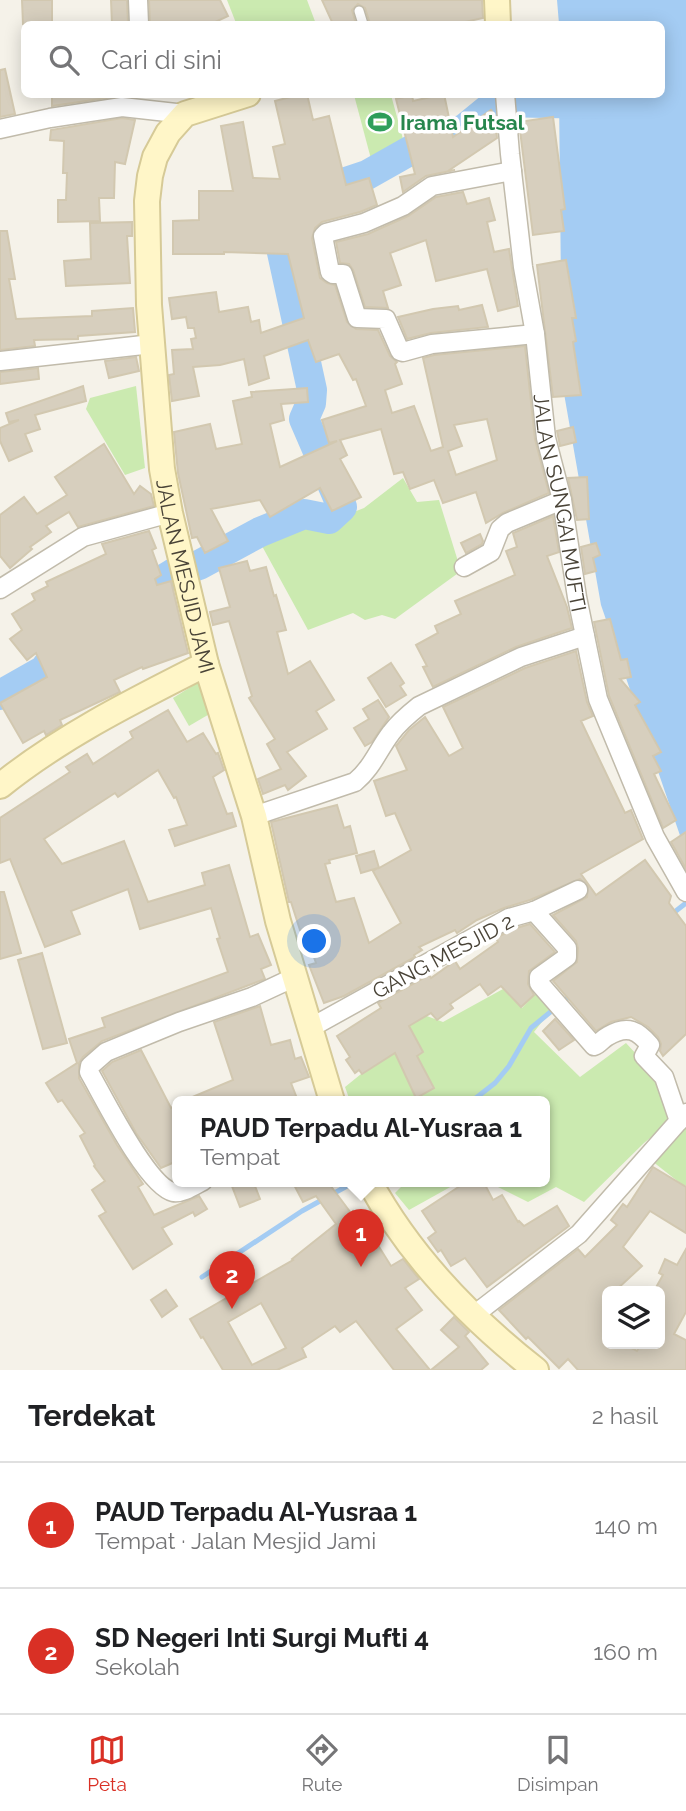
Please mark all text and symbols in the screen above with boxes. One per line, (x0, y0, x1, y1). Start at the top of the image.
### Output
search box (21, 21, 665, 98)
icon: search (45, 41, 83, 79)
text: Cari di sini (101, 45, 222, 75)
sports icon: Irama Futsal (366, 108, 394, 136)
place label: Irama Futsal (400, 110, 525, 135)
street label: JALAN SUNGAI MUFTI (529, 393, 592, 614)
street label: JALAN MESJID JAMI (152, 477, 221, 676)
street label: GANG MESJID 2 (368, 908, 518, 1004)
your location (297, 924, 331, 958)
popup (172, 1096, 550, 1187)
text: PAUD Terpadu Al-Yusraa 1 (200, 1113, 522, 1143)
text: Tempat (200, 1143, 280, 1170)
pin: 1 (338, 1209, 384, 1267)
pin: 2 (209, 1251, 255, 1309)
map controls (602, 1286, 665, 1349)
button: layers (602, 1286, 665, 1349)
text: Terdekat (28, 1398, 156, 1433)
text: 2 hasil (592, 1402, 658, 1429)
text: PAUD Terpadu Al-Yusraa 1 (95, 1497, 417, 1527)
text: 1 (45, 1512, 57, 1539)
text: 140 m (595, 1512, 658, 1539)
text: Tempat · Jalan Mesjid Jami (95, 1527, 376, 1554)
text: SD Negeri Inti Surgi Mufti 4 (95, 1623, 429, 1653)
text: 2 (45, 1638, 57, 1665)
text: 160 m (593, 1638, 658, 1665)
text: Sekolah (95, 1653, 180, 1680)
tab: Peta (87, 1731, 127, 1795)
tab: Rute (301, 1731, 342, 1795)
tab: Disimpan (517, 1731, 599, 1795)

